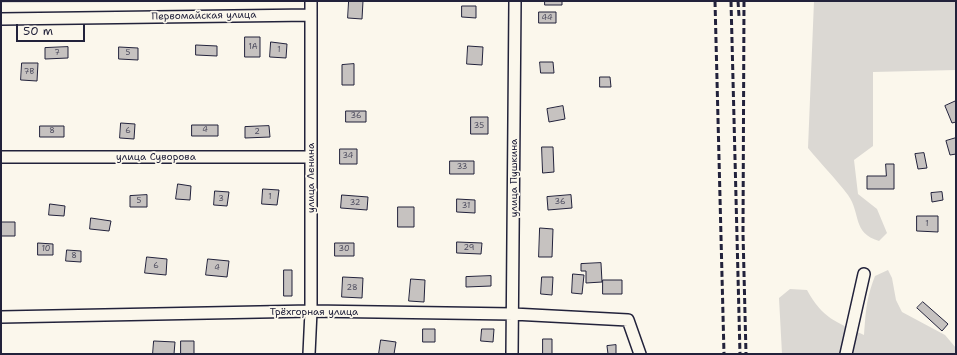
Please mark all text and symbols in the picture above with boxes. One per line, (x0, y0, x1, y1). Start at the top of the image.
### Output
street label: Первомайская улица (151, 9, 257, 23)
house number: 44 (542, 13, 552, 23)
scale bar (18, 16, 87, 42)
text: 50 m (23, 23, 53, 39)
house number: 1А (248, 42, 258, 52)
house number: 1 (277, 45, 281, 55)
house number: 7 (54, 48, 60, 58)
house number: 5 (126, 48, 130, 58)
house number: 7В (24, 67, 34, 77)
house number: 36 (351, 111, 361, 121)
house number: 35 (474, 121, 484, 131)
house number: 4 (202, 125, 208, 135)
house number: 8 (49, 126, 55, 136)
house number: 6 (125, 126, 131, 136)
house number: 2 (254, 127, 260, 137)
street label: улица Пушкина (508, 139, 520, 217)
street label: улица Ленина (305, 143, 317, 213)
street label: улица Суворова (116, 151, 196, 163)
house number: 34 (343, 151, 353, 161)
house number: 33 (457, 162, 467, 172)
house number: 1 (268, 192, 272, 202)
house number: 3 (218, 194, 224, 204)
house number: 5 (137, 196, 141, 206)
house number: 36 (555, 197, 565, 207)
house number: 32 (350, 198, 360, 208)
house number: 31 (462, 201, 470, 211)
house number: 1 (925, 219, 929, 229)
house number: 29 (464, 243, 474, 253)
house number: 10 (42, 244, 50, 254)
house number: 30 (338, 244, 350, 254)
house number: 8 (71, 251, 77, 261)
house number: 6 (153, 261, 159, 271)
house number: 4 (214, 263, 220, 273)
house number: 28 (347, 283, 357, 293)
street label: Трёхгорная улица (270, 306, 358, 318)

